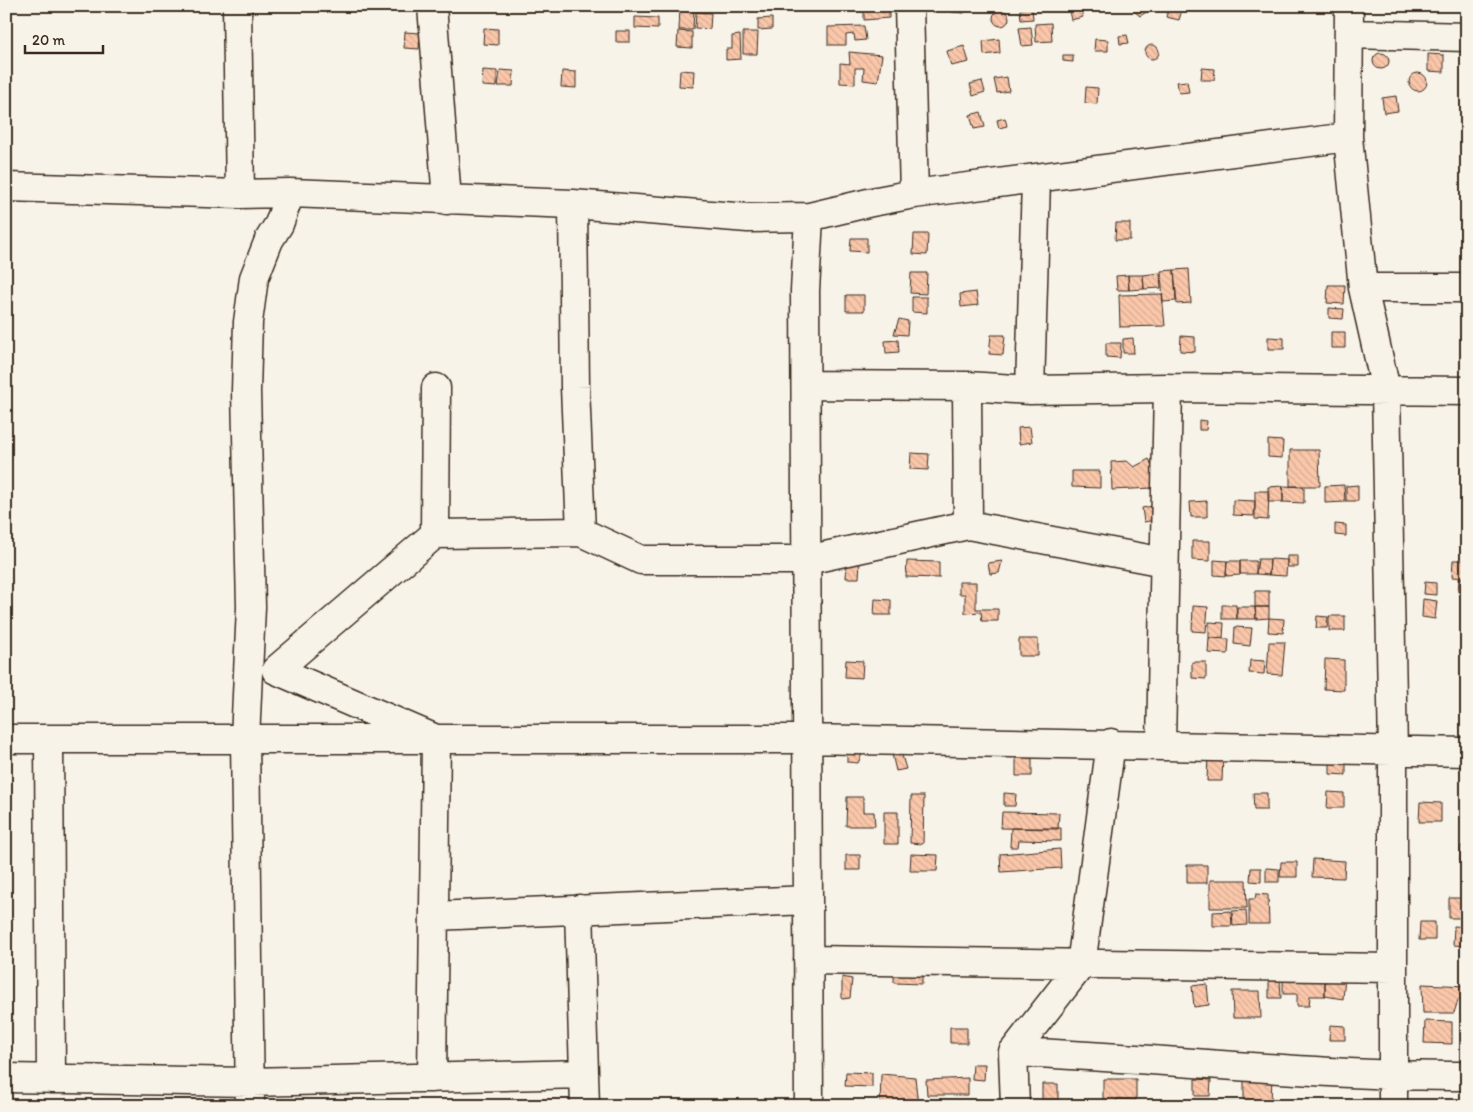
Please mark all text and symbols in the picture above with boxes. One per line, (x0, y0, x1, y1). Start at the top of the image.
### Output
scale bar (25, 22, 102, 54)
text: 20 m (32, 31, 66, 49)

